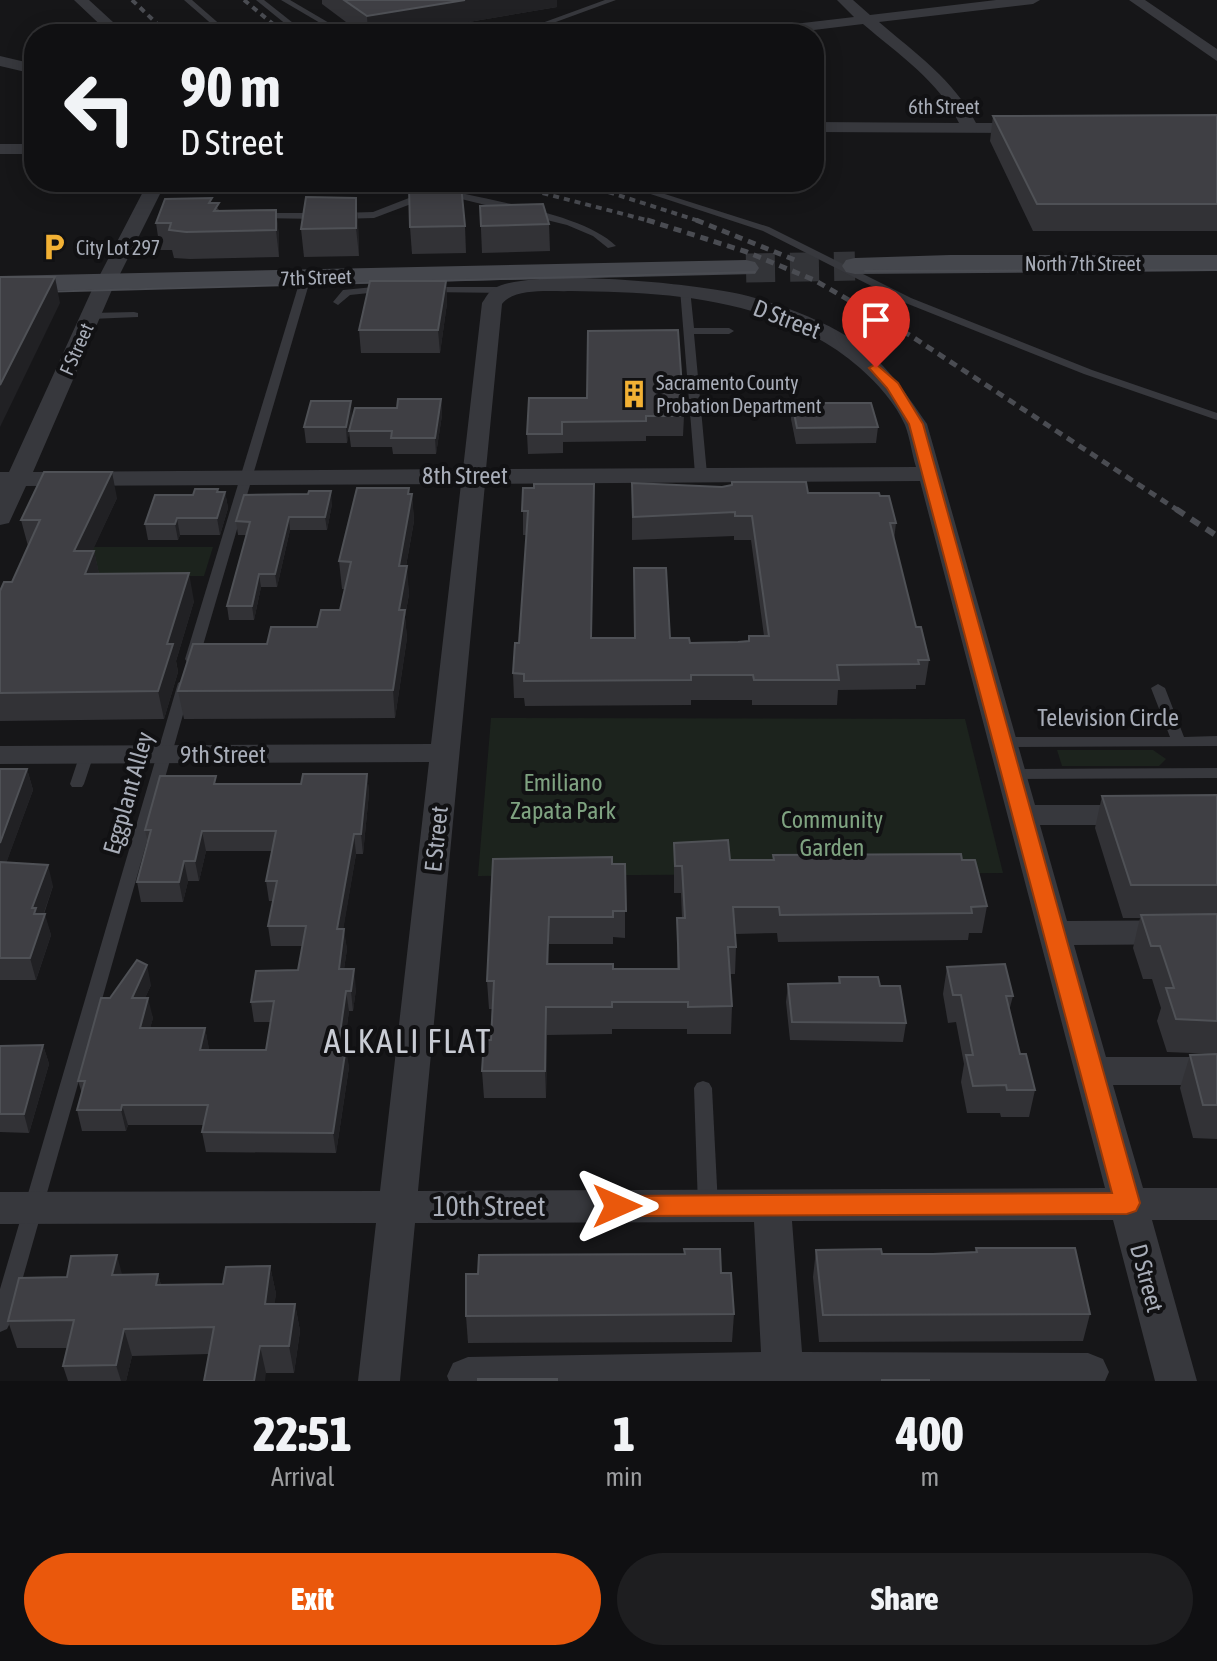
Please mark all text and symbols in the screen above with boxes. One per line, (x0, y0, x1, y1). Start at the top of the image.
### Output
text: 90 m (180, 55, 281, 119)
icon: left (48, 56, 152, 160)
street label: 6th Street (908, 95, 980, 118)
text: D Street (180, 121, 284, 163)
parking icon: City Lot 297 (39, 232, 69, 262)
place label: City Lot 297 (76, 236, 160, 259)
street label: North 7th Street (1025, 252, 1142, 275)
street label: 7th Street (280, 264, 352, 290)
pin (842, 286, 910, 368)
street label: D Street (750, 294, 824, 344)
icon: arrive (854, 298, 898, 342)
street label: F Street (54, 319, 98, 379)
place label: Sacramento County Probation Department (656, 371, 822, 417)
building icon: Sacramento County Probation Department (619, 379, 649, 409)
street label: 8th Street (422, 462, 508, 489)
street label: Television Circle (1037, 704, 1179, 731)
street label: Eggplant Alley (98, 729, 158, 857)
street label: 9th Street (180, 741, 266, 768)
park label: Emiliano Zapata Park (510, 769, 616, 824)
street label: E Street (419, 805, 453, 873)
park label: Community Garden (781, 806, 883, 861)
district label: ALKALI FLAT (324, 1021, 492, 1060)
position arrow (575, 1164, 659, 1248)
street label: 10th Street (432, 1190, 546, 1222)
street label: D Street (1125, 1241, 1169, 1315)
text: 22:51 (253, 1406, 352, 1461)
text: 1 (613, 1406, 635, 1461)
text: 400 (896, 1406, 964, 1461)
text: Arrival (271, 1462, 334, 1492)
text: min (605, 1462, 643, 1492)
text: m (920, 1462, 939, 1492)
button: Exit (24, 1553, 601, 1645)
button: Share (617, 1553, 1193, 1645)

